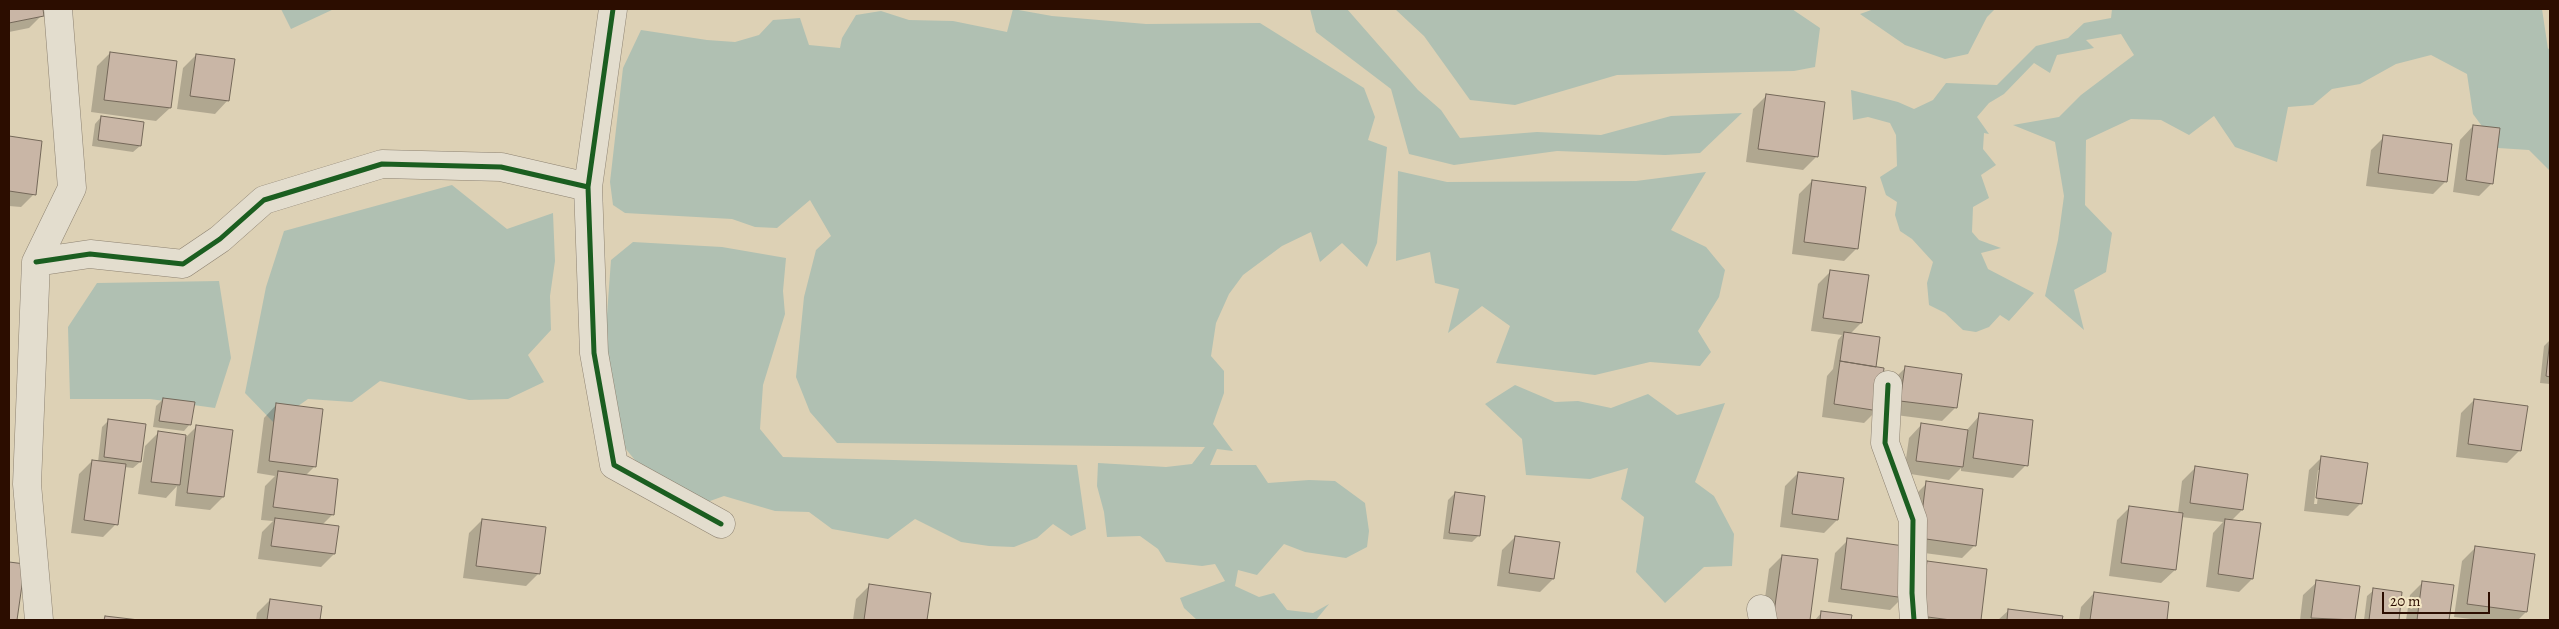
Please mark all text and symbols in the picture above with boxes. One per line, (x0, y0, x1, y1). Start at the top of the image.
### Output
scale bar (2384, 582, 2492, 614)
text: 20 m (2390, 591, 2421, 611)

